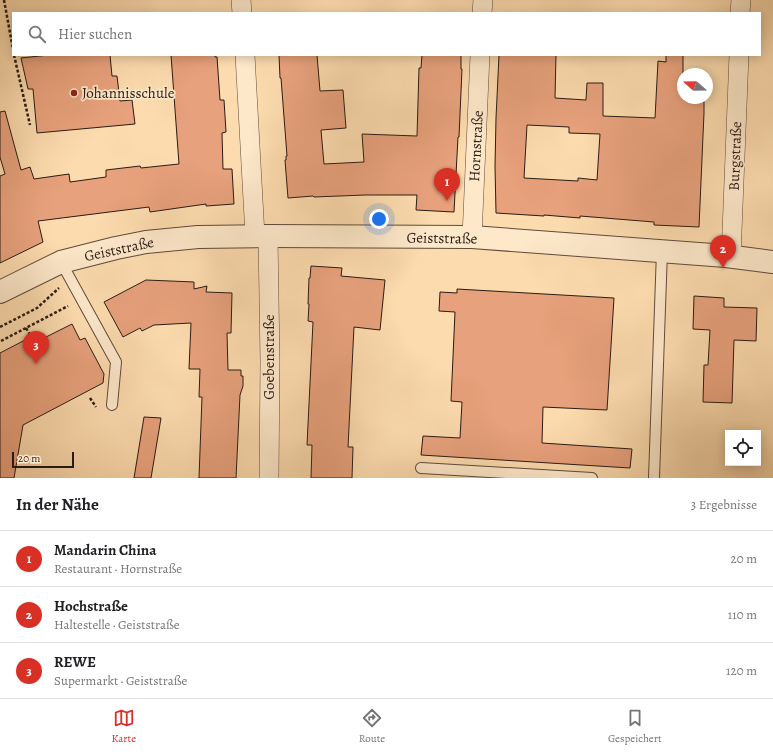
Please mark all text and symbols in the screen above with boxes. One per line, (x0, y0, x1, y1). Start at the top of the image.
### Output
search box (12, 12, 761, 56)
icon: search (26, 23, 48, 45)
text: Hier suchen (58, 24, 132, 44)
north arrow (677, 68, 713, 104)
place label: Johannisschule (82, 83, 175, 103)
marker: Johannisschule (69, 88, 79, 98)
street label: Hornstraße (464, 109, 488, 182)
street label: Burgstraße (724, 121, 746, 191)
pin: 1 (434, 168, 460, 201)
your location (369, 209, 389, 229)
street label: Geiststraße (406, 227, 478, 249)
street label: Geiststraße (82, 232, 156, 266)
pin: 2 (710, 235, 736, 268)
street label: Goebenstraße (259, 314, 279, 400)
pin: 3 (23, 331, 49, 364)
map controls (725, 430, 761, 466)
button: locate (725, 430, 761, 466)
scale bar (12, 450, 74, 469)
text: 20 m (18, 451, 40, 466)
text: In der Nähe (16, 493, 99, 516)
text: 3 Ergebnisse (691, 496, 757, 513)
text: Mandarin China (54, 540, 157, 560)
text: 1 (27, 550, 31, 567)
text: 20 m (731, 550, 757, 567)
text: Restaurant · Hornstraße (54, 560, 182, 577)
text: Hochstraße (54, 596, 128, 616)
text: 2 (26, 606, 32, 623)
text: 110 m (728, 606, 757, 623)
text: Haltestelle · Geiststraße (54, 616, 179, 633)
text: REWE (54, 652, 96, 672)
text: 3 (26, 662, 32, 679)
text: 120 m (726, 662, 757, 679)
text: Supermarkt · Geiststraße (54, 672, 187, 689)
tab: Karte (111, 707, 136, 746)
tab: Route (359, 707, 385, 746)
tab: Gespeichert (608, 707, 662, 746)

